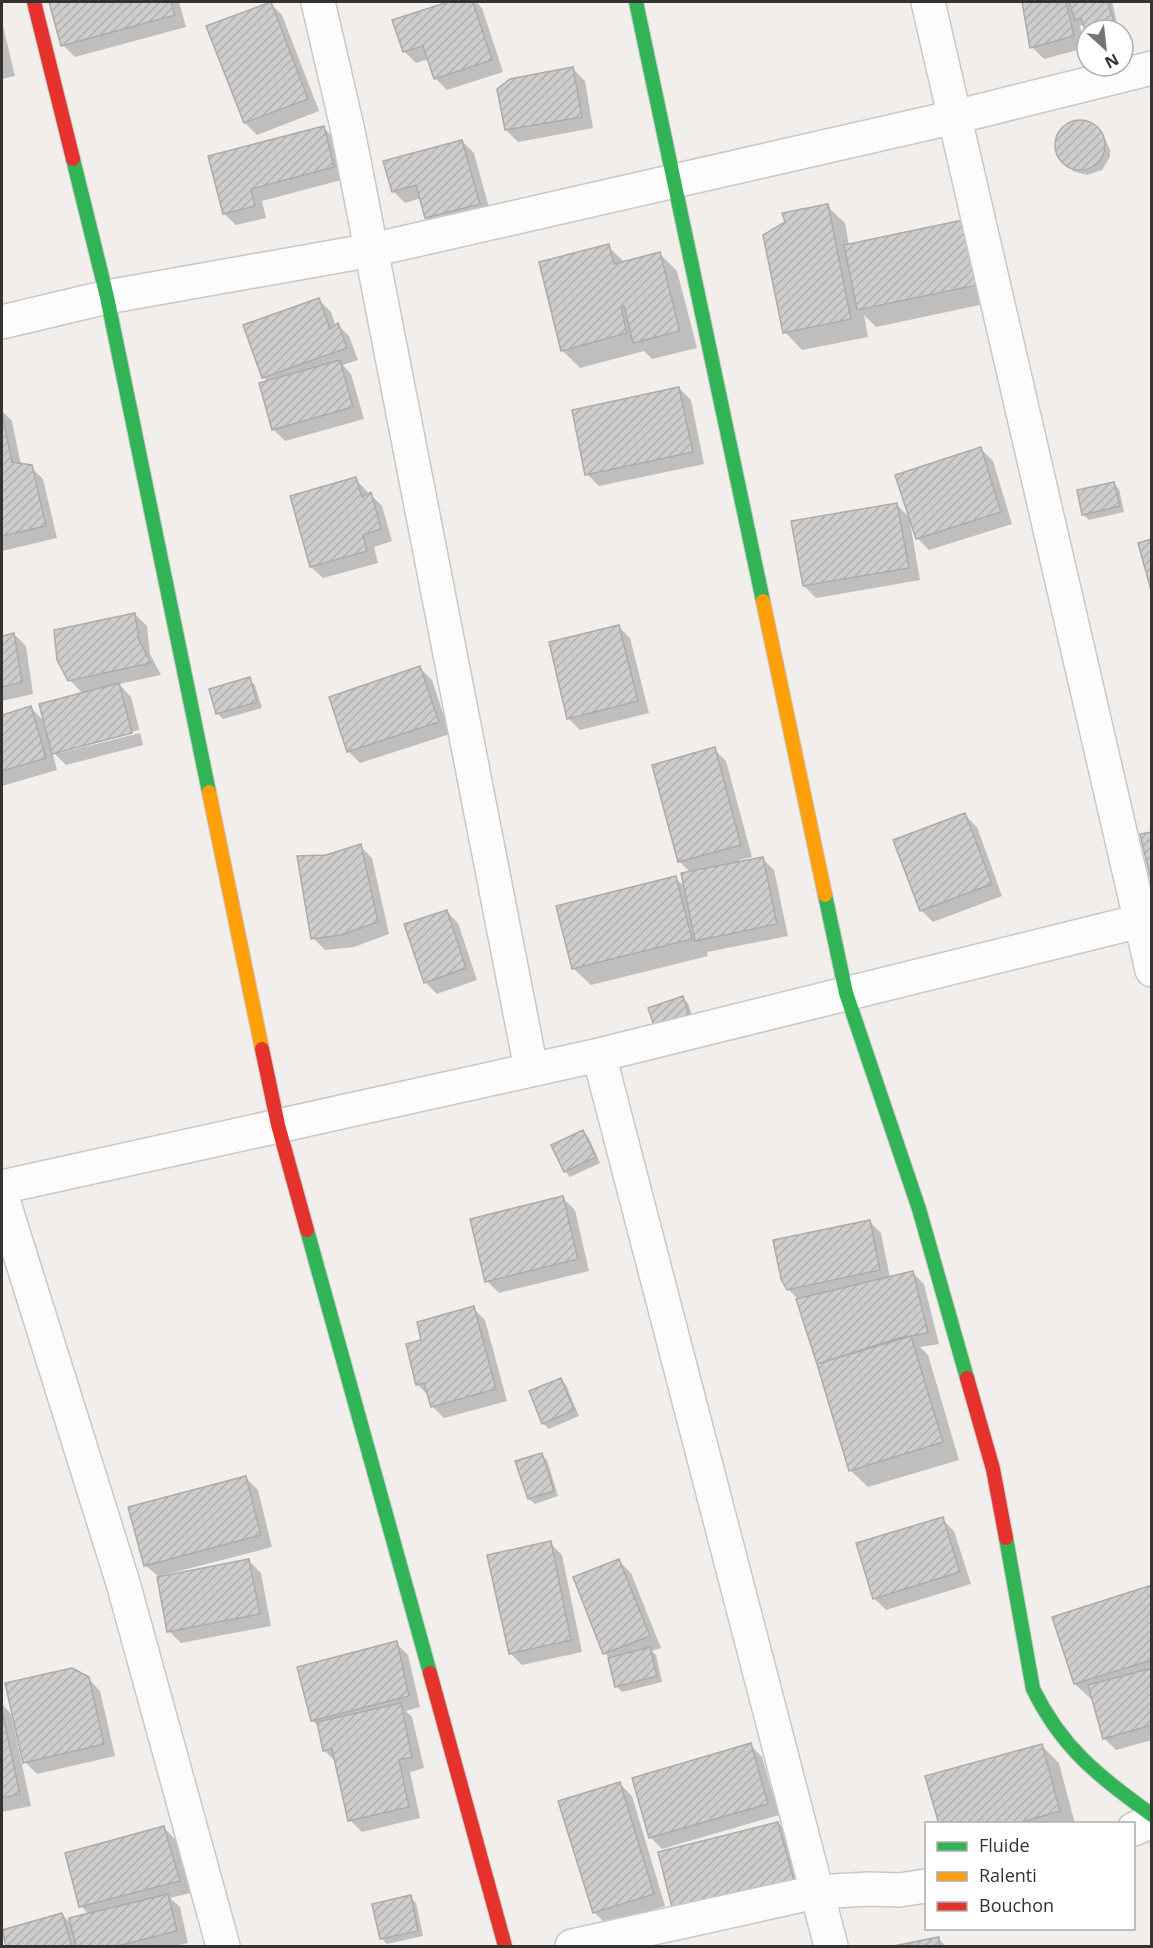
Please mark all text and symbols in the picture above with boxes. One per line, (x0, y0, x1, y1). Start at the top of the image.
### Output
north arrow (1075, 18, 1135, 78)
text: N (1101, 49, 1123, 74)
legend (925, 1822, 1135, 1930)
text: Fluide (979, 1833, 1030, 1857)
text: Ralenti (979, 1863, 1037, 1887)
text: Bouchon (979, 1893, 1054, 1917)

